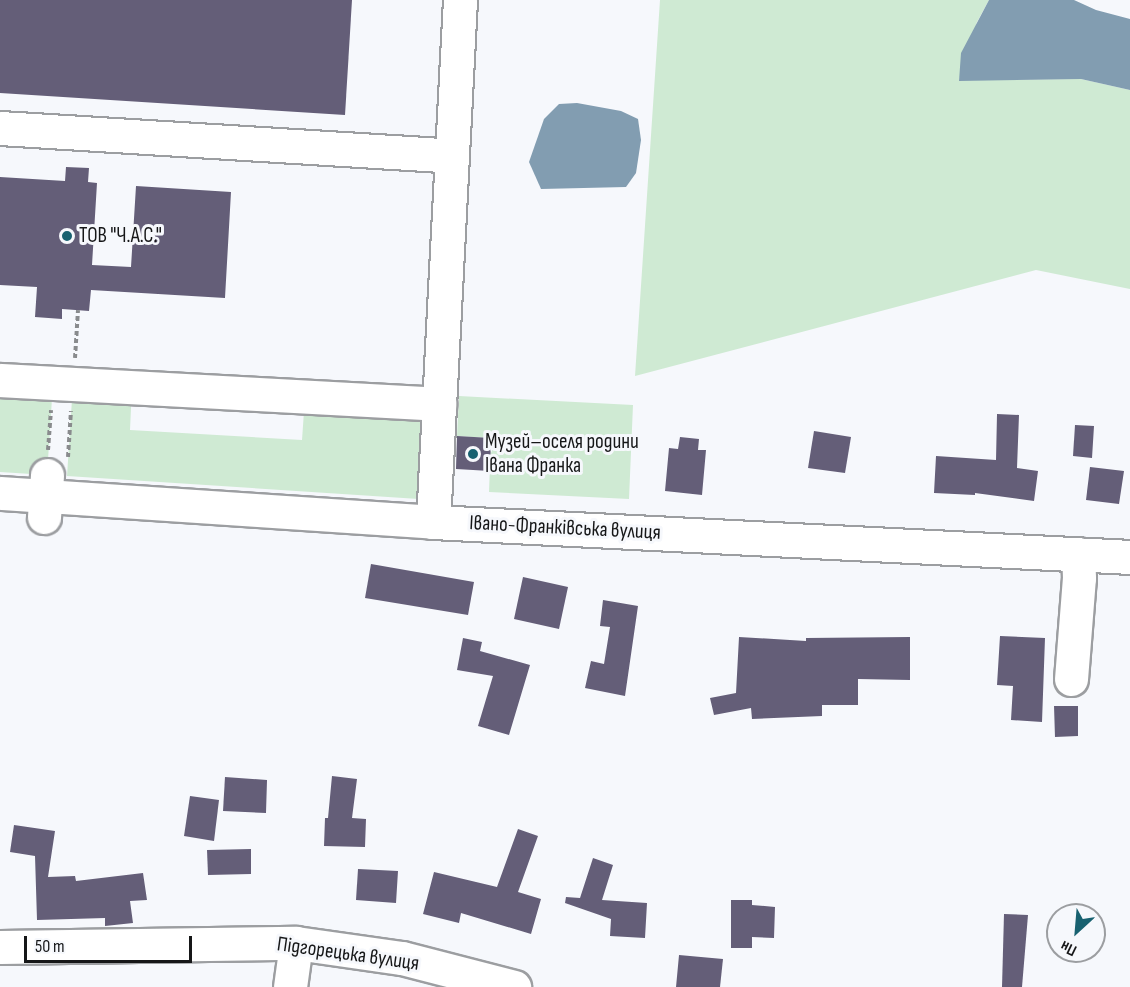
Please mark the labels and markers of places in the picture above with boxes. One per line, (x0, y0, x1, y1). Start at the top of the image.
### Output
place label: ТОВ "Ч.А.С." (79, 223, 162, 249)
marker: ТОВ "Ч.А.С." (60, 229, 74, 243)
place label: Музей–оселя родини Івана Франка (485, 429, 639, 479)
marker: Музей–оселя родини Івана Франка (466, 447, 480, 461)

